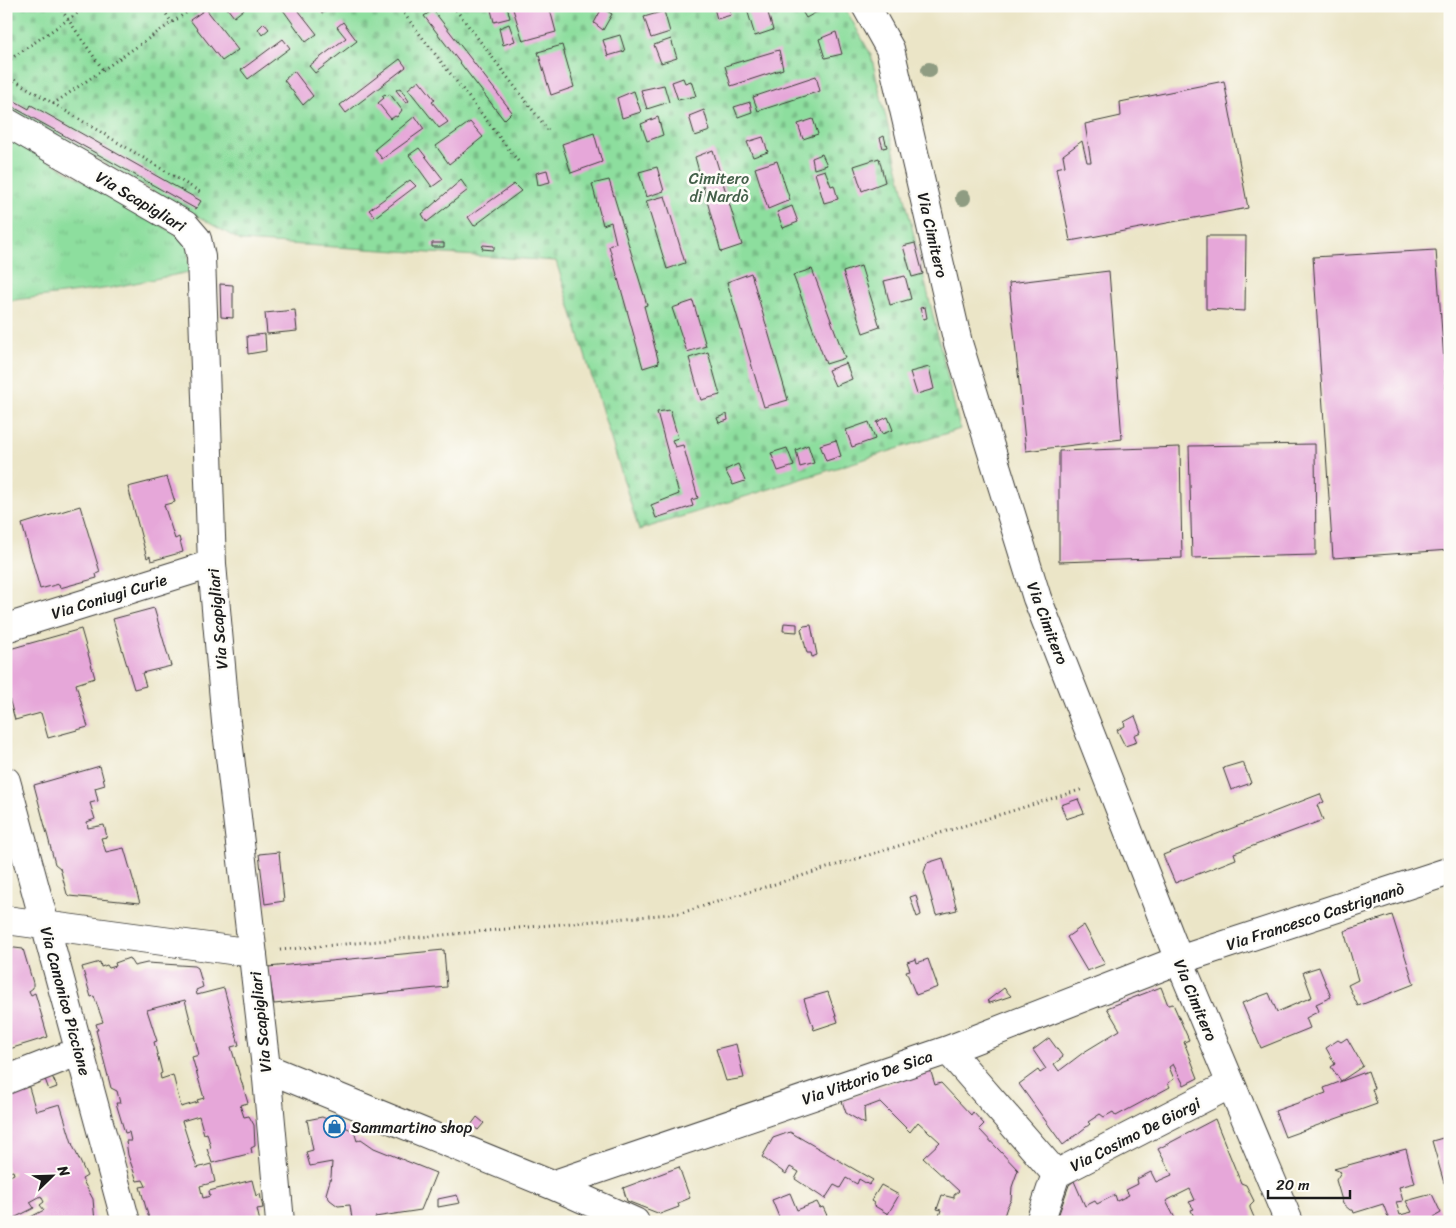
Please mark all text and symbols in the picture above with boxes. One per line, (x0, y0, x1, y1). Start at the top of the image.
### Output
street label: Via Scapigliari (90, 163, 192, 240)
park label: Cimitero di Nardò (689, 164, 749, 211)
street label: Via Cimitero (909, 190, 956, 281)
street label: Via Coniugi Curie (48, 565, 171, 628)
street label: Via Scapigliari (199, 567, 236, 671)
street label: Via Cimitero (1018, 577, 1077, 669)
street label: Via Francesco Castrignanò (1222, 874, 1408, 959)
street label: Via Canonico Piccione (32, 923, 99, 1079)
street label: Via Cimitero (1165, 955, 1226, 1046)
street label: Via Scapigliari (241, 970, 280, 1074)
street label: Via Vittorio De Sica (798, 1041, 937, 1113)
street label: Via Cosimo De Giorgi (1065, 1089, 1206, 1180)
place label: Sammartino shop (351, 1113, 473, 1142)
shop icon: Sammartino shop (323, 1115, 347, 1139)
north arrow (28, 1150, 78, 1200)
text: N (50, 1161, 77, 1181)
scale bar (1268, 1168, 1351, 1200)
text: 20 m (1276, 1172, 1310, 1198)

